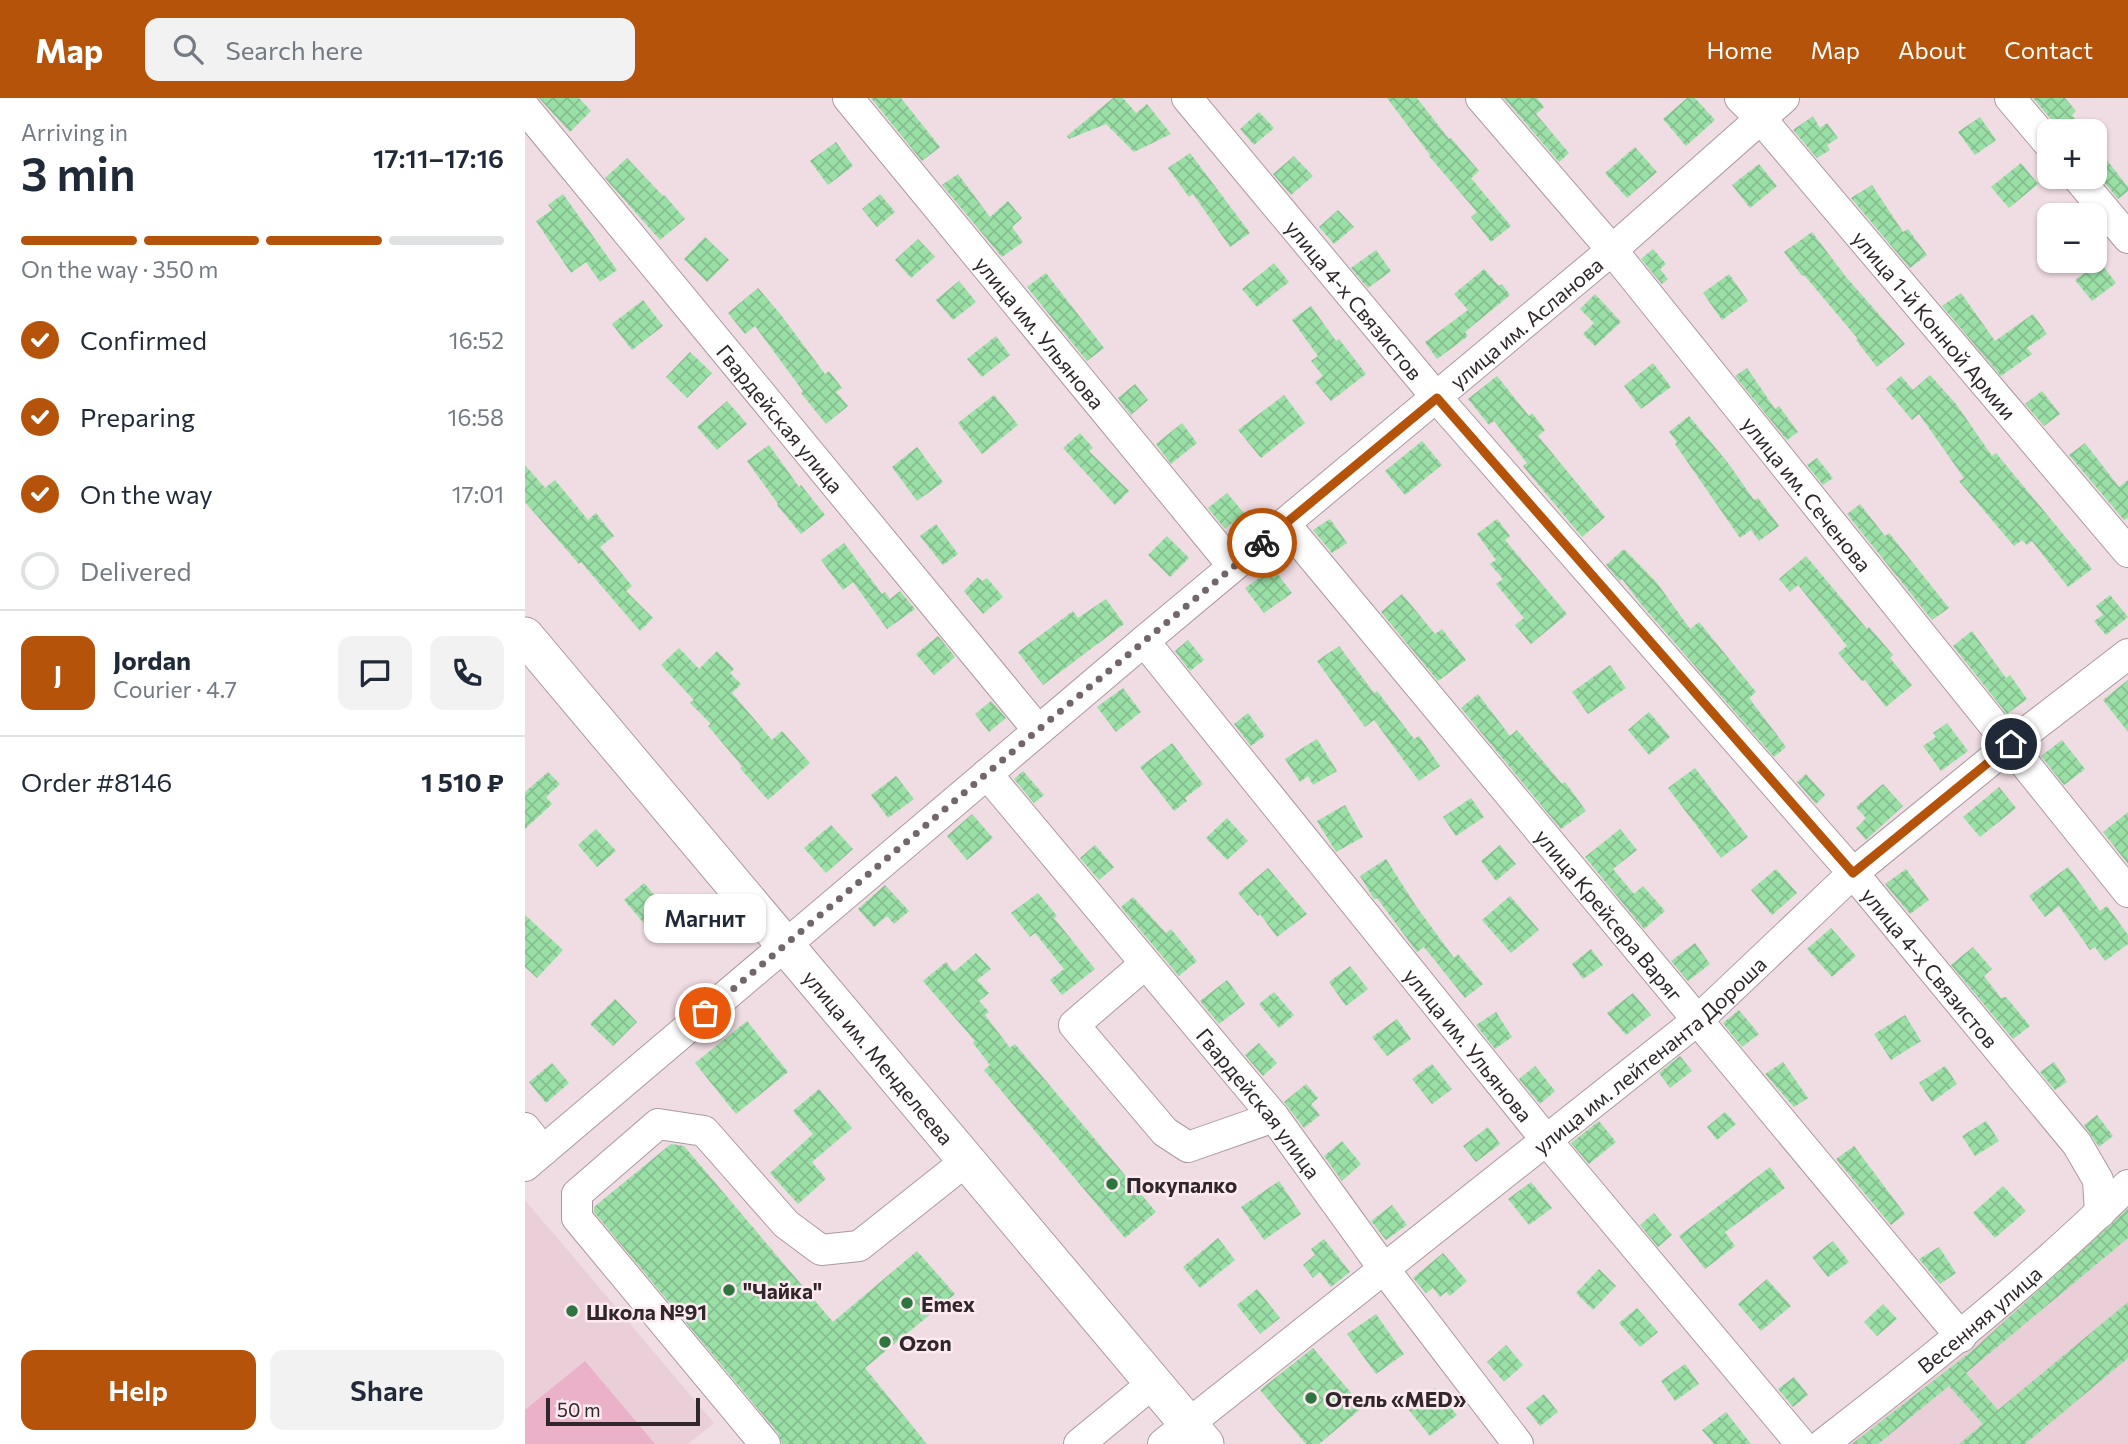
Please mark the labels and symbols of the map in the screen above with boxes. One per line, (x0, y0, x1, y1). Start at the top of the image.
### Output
street label: улица 4-х Связистов (1281, 214, 1428, 384)
street label: улица 1-й Конной Армии (1848, 225, 2022, 424)
street label: улица им. Ульянова (970, 251, 1111, 413)
street label: улица им. Асланова (1444, 251, 1607, 393)
street label: Гвардейская улица (712, 339, 849, 497)
street label: улица им. Сеченова (1738, 411, 1877, 576)
courier (1227, 508, 1297, 578)
pin (1981, 714, 2041, 774)
street label: улица Крейсера Варяг (1531, 823, 1689, 1006)
street label: улица 4-х Связистов (1857, 882, 2004, 1052)
callout: Магнит (644, 894, 766, 943)
street label: улица им. лейтенанта Дороша (1528, 950, 1771, 1159)
street label: улица им. Ульянова (1400, 962, 1538, 1126)
street label: улица им. Менделеева (799, 964, 960, 1149)
pin (675, 983, 735, 1043)
street label: Гвардейская улица (1192, 1023, 1326, 1183)
place label: Покупалко (1126, 1172, 1237, 1197)
marker: Покупалко (1104, 1176, 1120, 1192)
street label: Весенняя улица (1912, 1260, 2046, 1378)
place label: "Чайка" (743, 1278, 822, 1303)
marker: "Чайка" (721, 1282, 737, 1298)
place label: Emex (921, 1291, 975, 1316)
marker: Emex (899, 1295, 915, 1311)
place label: Школа №91 (586, 1299, 707, 1324)
marker: Школа №91 (564, 1303, 580, 1319)
place label: Ozon (899, 1330, 952, 1355)
marker: Ozon (877, 1334, 893, 1350)
place label: Отель «MED» (1325, 1386, 1467, 1411)
marker: Отель «MED» (1303, 1390, 1319, 1406)
scale bar (546, 1395, 700, 1427)

